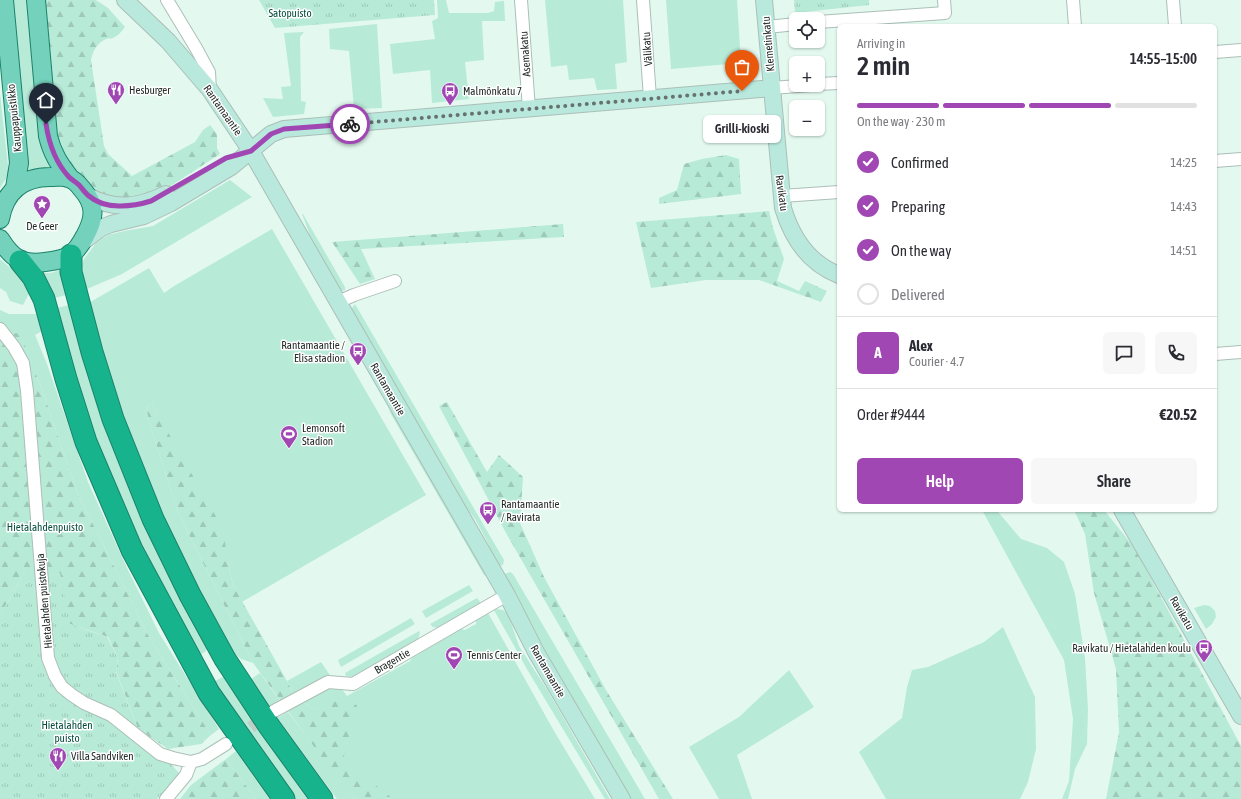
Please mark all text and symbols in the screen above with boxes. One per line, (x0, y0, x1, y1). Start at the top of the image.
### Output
park label: Satopuisto (268, 7, 312, 19)
map controls (789, 12, 825, 136)
button: locate (789, 12, 825, 48)
street label: Klemetinkatu (760, 16, 776, 72)
street label: Asemakatu (517, 31, 533, 77)
street label: Välikatu (640, 32, 654, 66)
text: Arriving in (857, 36, 905, 51)
pin (725, 50, 759, 91)
text: 14:55–15:00 (1130, 50, 1197, 67)
text: 2 min (857, 51, 910, 81)
icon: bag (731, 56, 753, 78)
button: + (789, 56, 825, 92)
restaurant icon: Hesburger (106, 80, 126, 105)
bus stop icon: Malmönkatu 7 (440, 81, 460, 106)
street label: Kauppapuistikko (4, 83, 24, 153)
pin (29, 83, 63, 124)
street label: Rantamaantie (201, 83, 245, 137)
place label: Hesburger (129, 84, 171, 96)
place label: Malmönkatu 7 (463, 85, 522, 97)
icon: home (35, 89, 57, 111)
button: − (789, 100, 825, 136)
courier (330, 104, 370, 144)
icon: bike (339, 113, 361, 135)
text: On the way · 230 m (857, 114, 945, 129)
callout: Grilli-kioski (703, 115, 781, 143)
text: Grilli-kioski (715, 121, 769, 136)
icon: check (857, 151, 879, 173)
text: Confirmed (891, 154, 949, 171)
text: 14:25 (1170, 155, 1197, 170)
street label: Ravikatu (774, 174, 790, 212)
place icon: De Geer (32, 194, 52, 219)
icon: check (857, 195, 879, 217)
text: Preparing (891, 198, 945, 215)
text: 14:43 (1170, 199, 1197, 214)
place label: De Geer (26, 220, 59, 232)
icon: check (857, 239, 879, 261)
text: On the way (891, 242, 952, 259)
text: 14:51 (1170, 243, 1197, 258)
text: Delivered (891, 286, 945, 303)
button: chat (1103, 332, 1145, 374)
button: phone (1155, 332, 1197, 374)
text: Alex (909, 337, 933, 354)
place label: Rantamaantie / Elisa stadion (281, 339, 345, 364)
bus stop icon: Rantamaantie / Elisa stadion (348, 341, 368, 366)
text: A (874, 344, 882, 361)
text: Courier · 4.7 (909, 354, 965, 369)
street label: Rantamaantie (368, 361, 408, 417)
text: Order #9444 (857, 406, 925, 423)
text: €20.52 (1159, 406, 1197, 423)
place label: Lemonsoft Stadion (302, 422, 345, 447)
sports icon: Lemonsoft Stadion (279, 424, 299, 449)
button: Help (857, 458, 1023, 504)
button: Share (1031, 458, 1197, 504)
place label: Rantamaantie / Ravirata (501, 498, 559, 523)
bus stop icon: Rantamaantie / Ravirata (478, 500, 498, 525)
park label: Hietalahdenpuisto (7, 521, 83, 533)
street label: Hietalahden puistokuja (34, 553, 54, 649)
street label: Ravikatu (1168, 594, 1196, 632)
bus stop icon: Ravikatu / Hietalahden koulu (1194, 638, 1214, 663)
place label: Ravikatu / Hietalahden koulu (1072, 642, 1191, 654)
street label: Rantamaantie (528, 643, 568, 699)
sports icon: Tennis Center (444, 645, 464, 670)
street label: Bragentie (372, 646, 412, 676)
place label: Tennis Center (467, 649, 522, 661)
park label: Hietalahden puisto (41, 719, 93, 744)
restaurant icon: Villa Sandviken (48, 746, 68, 771)
place label: Villa Sandviken (71, 750, 134, 762)

